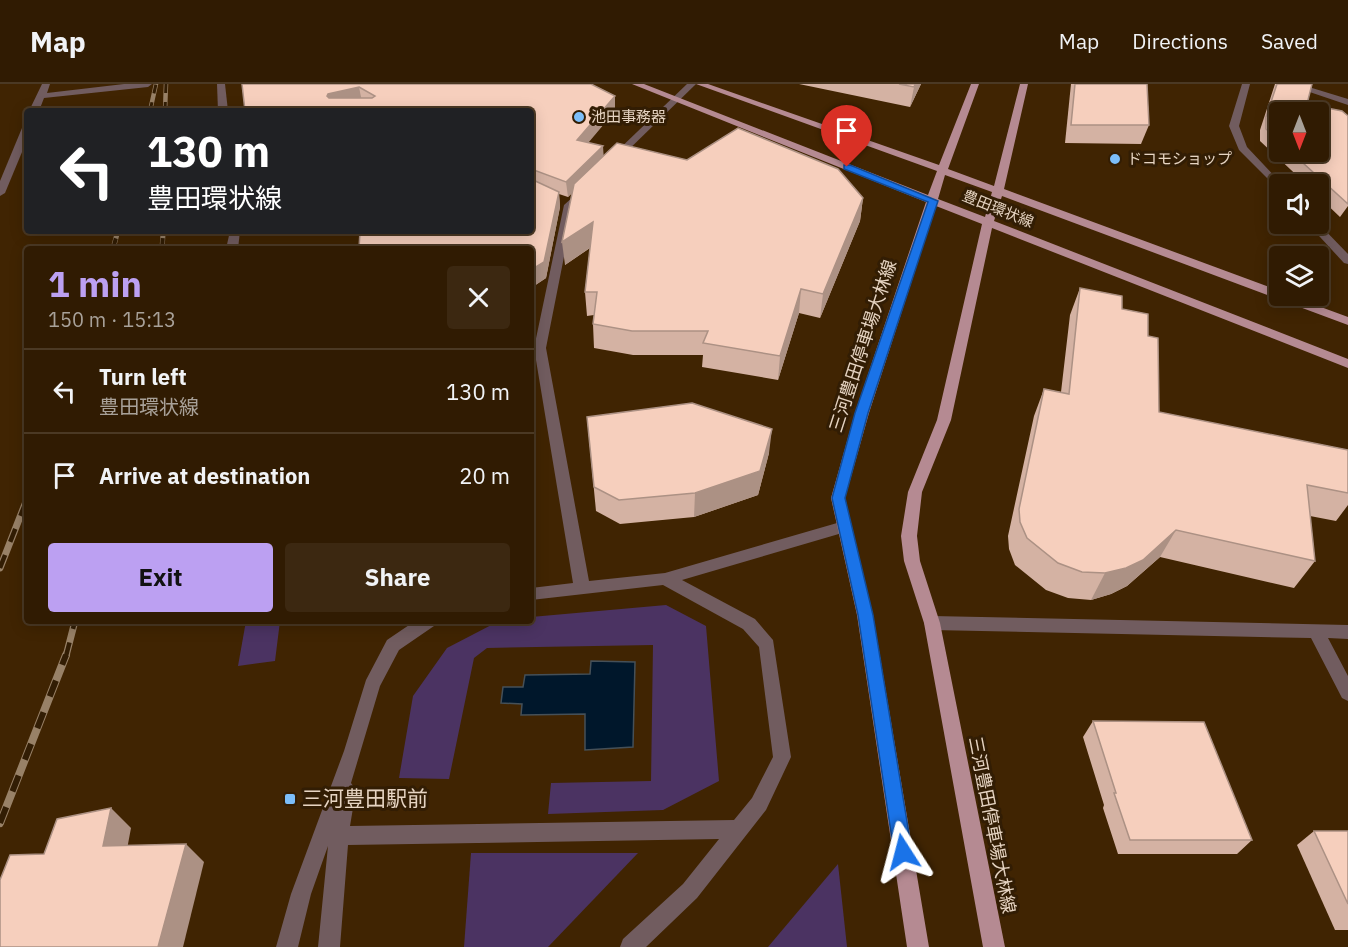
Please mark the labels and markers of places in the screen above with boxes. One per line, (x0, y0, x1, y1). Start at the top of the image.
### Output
pin (821, 105, 872, 167)
place label: 池田事務器 (591, 107, 666, 126)
marker: 池田事務器 (572, 110, 586, 124)
place label: ドコモショップ (1127, 149, 1232, 168)
marker: ドコモショップ (1108, 152, 1122, 166)
place label: 三河豊田駅前 (302, 784, 428, 812)
marker: 三河豊田駅前 (283, 792, 297, 806)

